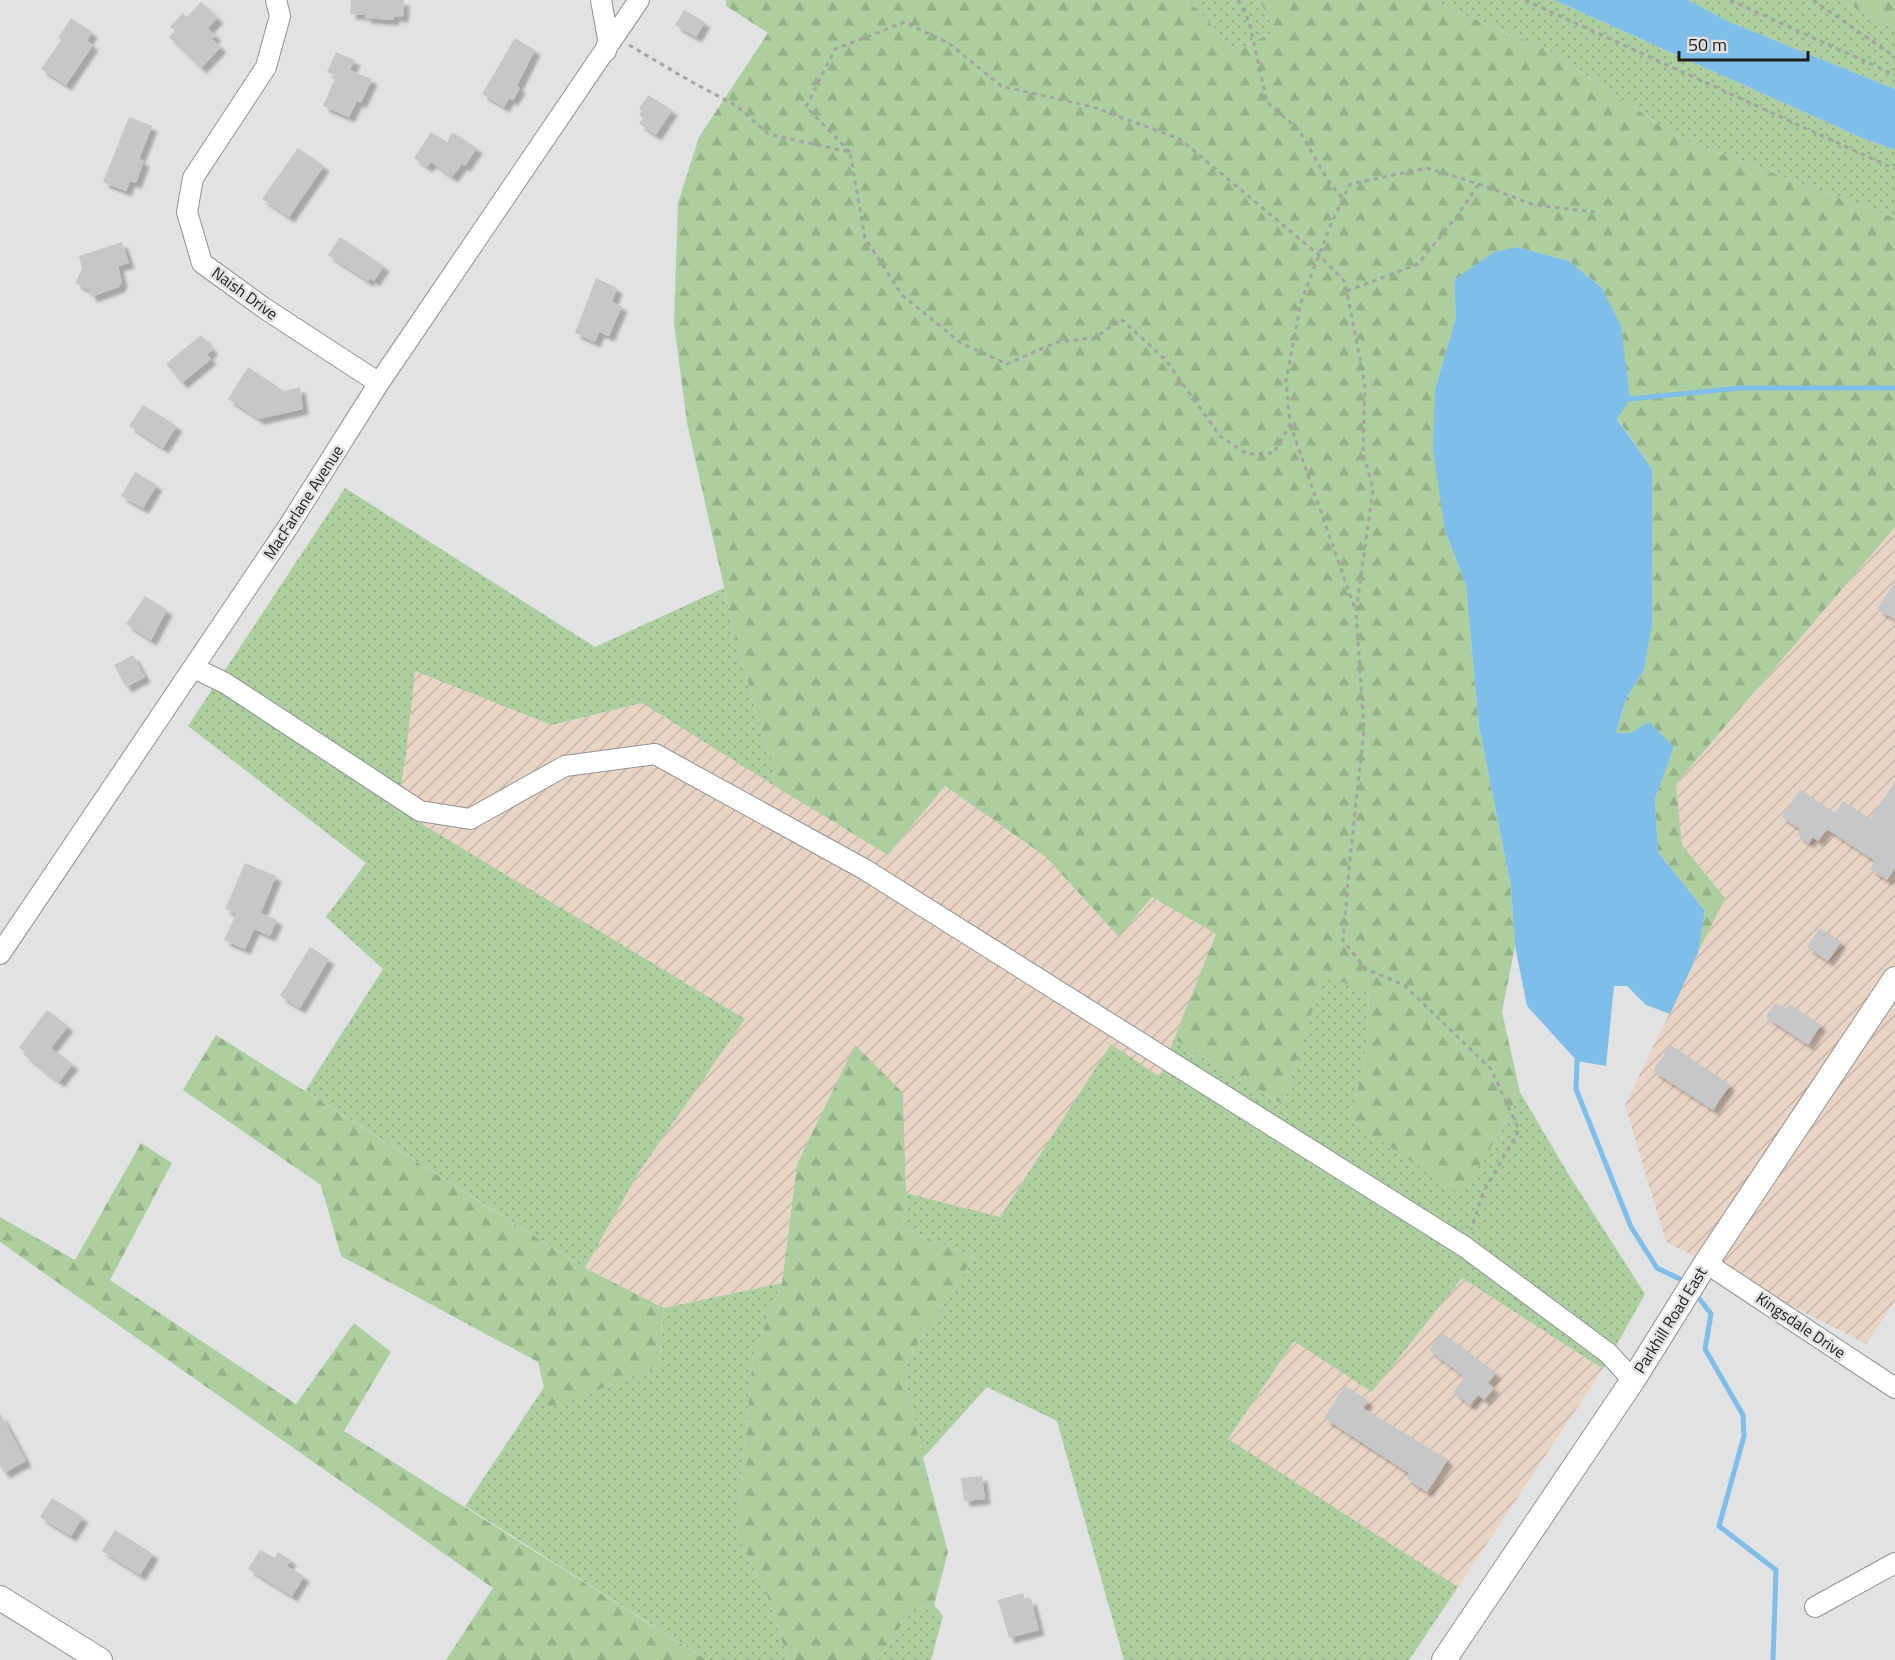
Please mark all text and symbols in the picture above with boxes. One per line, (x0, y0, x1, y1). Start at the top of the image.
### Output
scale bar (1679, 24, 1808, 62)
text: 50 m (1688, 31, 1727, 58)
street label: Naish Drive (207, 261, 283, 325)
street label: MacFarlane Avenue (257, 440, 349, 564)
street label: Parkhill Road East (1628, 1262, 1713, 1378)
street label: Kingsdale Drive (1751, 1286, 1851, 1364)

